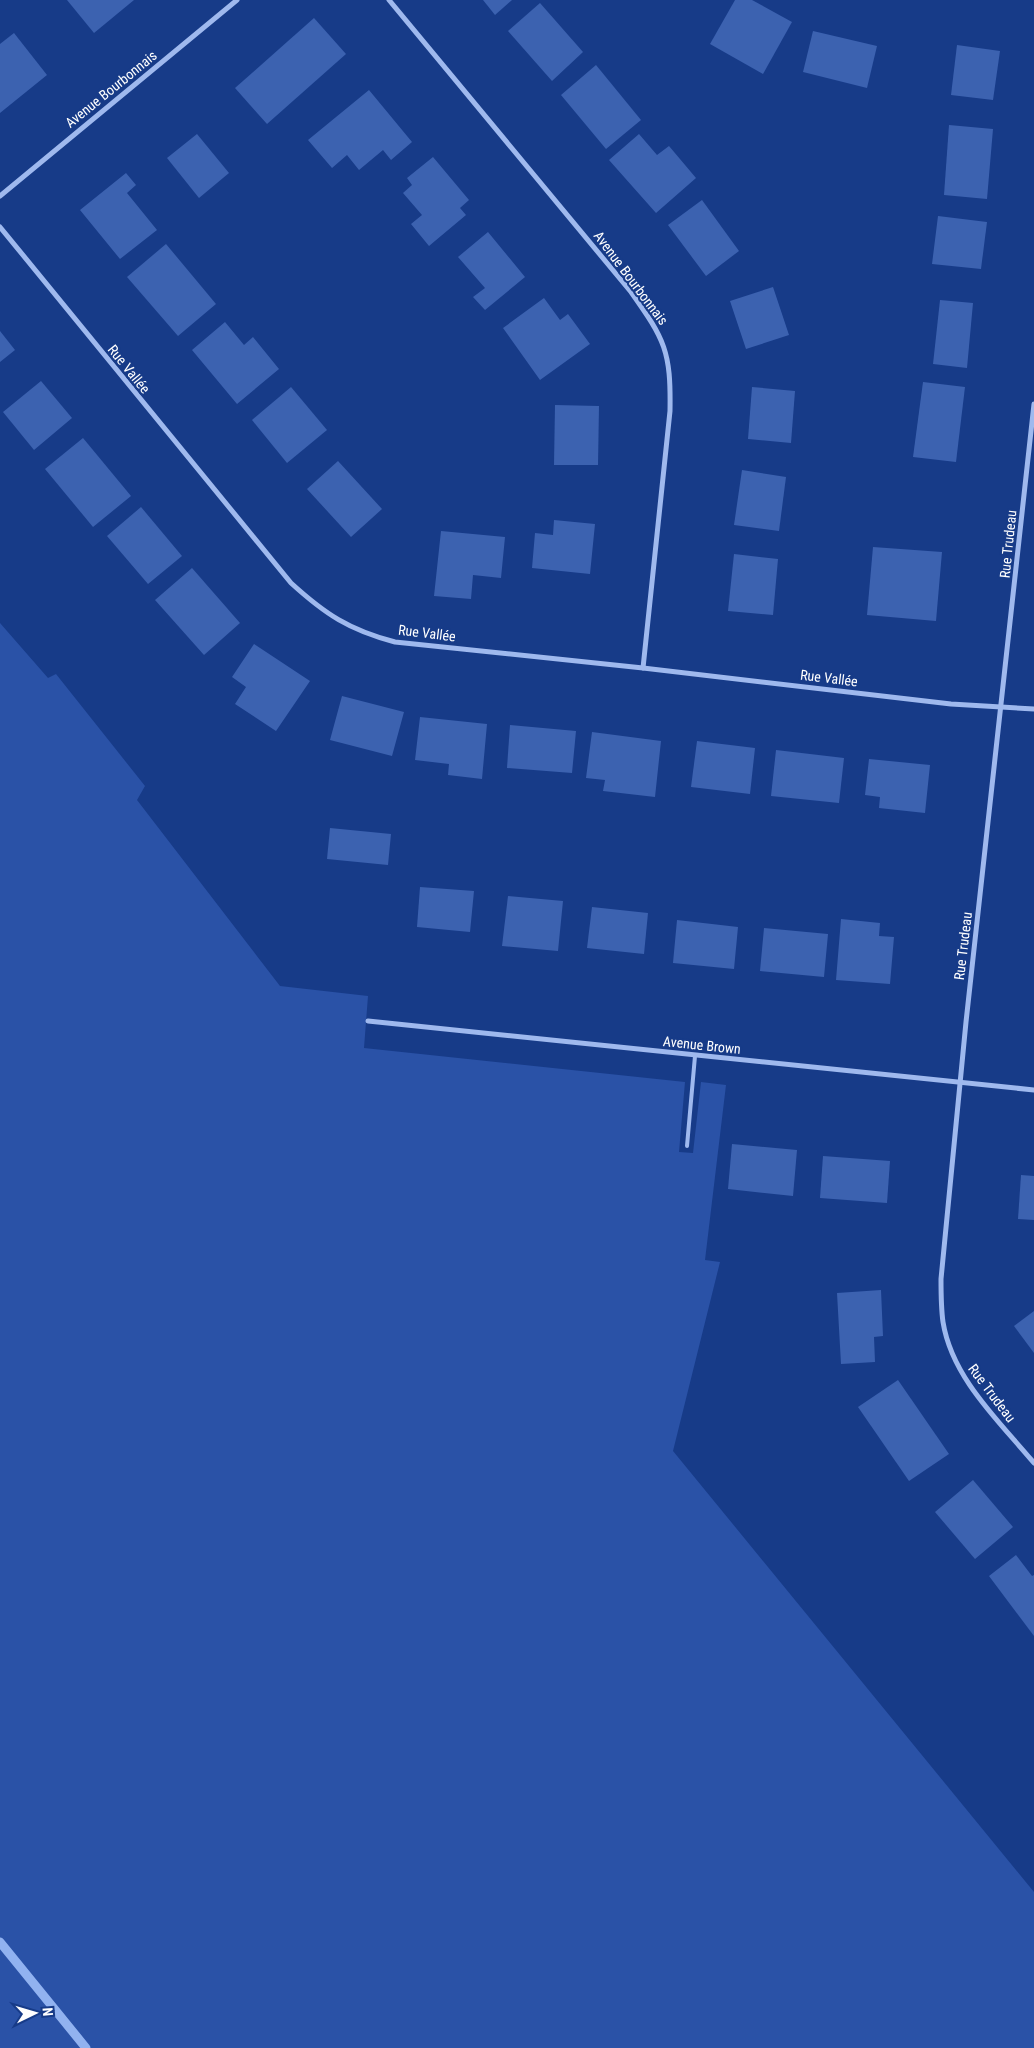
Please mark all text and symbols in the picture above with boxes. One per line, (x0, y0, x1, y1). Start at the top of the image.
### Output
street label: Avenue Bourbonnais (62, 47, 160, 131)
street label: Avenue Bourbonnais (591, 228, 671, 328)
street label: Rue Vallée (105, 342, 154, 397)
street label: Rue Trudeau (996, 509, 1020, 579)
street label: Rue Vallée (397, 622, 457, 645)
street label: Rue Vallée (799, 667, 859, 690)
street label: Rue Trudeau (951, 911, 975, 981)
street label: Avenue Brown (662, 1033, 742, 1057)
street label: Rue Trudeau (965, 1361, 1019, 1425)
north arrow (10, 1988, 60, 2038)
text: N (40, 2007, 56, 2017)

